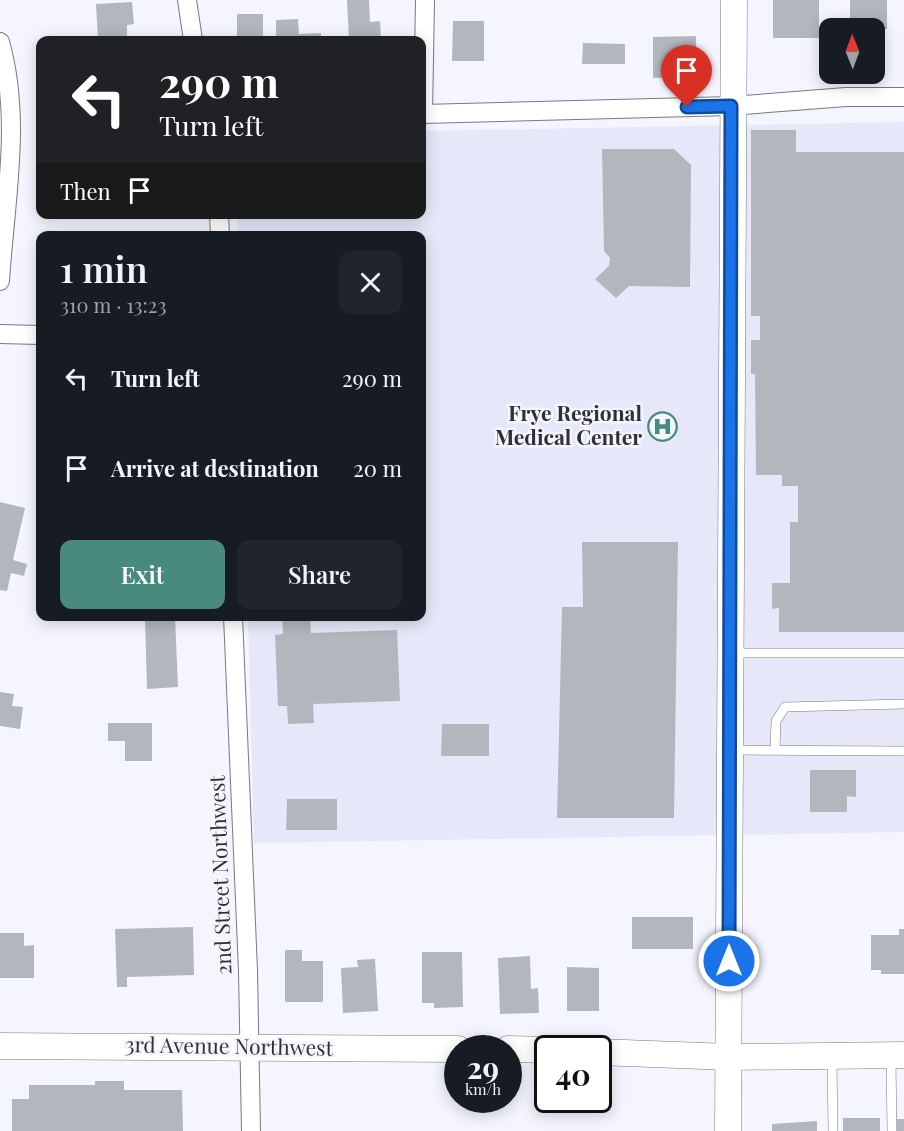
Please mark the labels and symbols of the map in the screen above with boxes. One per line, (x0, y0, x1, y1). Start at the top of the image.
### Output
north arrow (819, 18, 885, 84)
pin (661, 45, 712, 107)
place label: Frye Regional Medical Center (495, 398, 642, 450)
hospital icon: Frye Regional Medical Center (647, 410, 679, 442)
street label: 2nd Street Northwest (202, 774, 236, 975)
position arrow (697, 929, 761, 993)
street label: 3rd Avenue Northwest (125, 1029, 334, 1061)
speed limit sign: 40 (534, 1035, 612, 1113)

